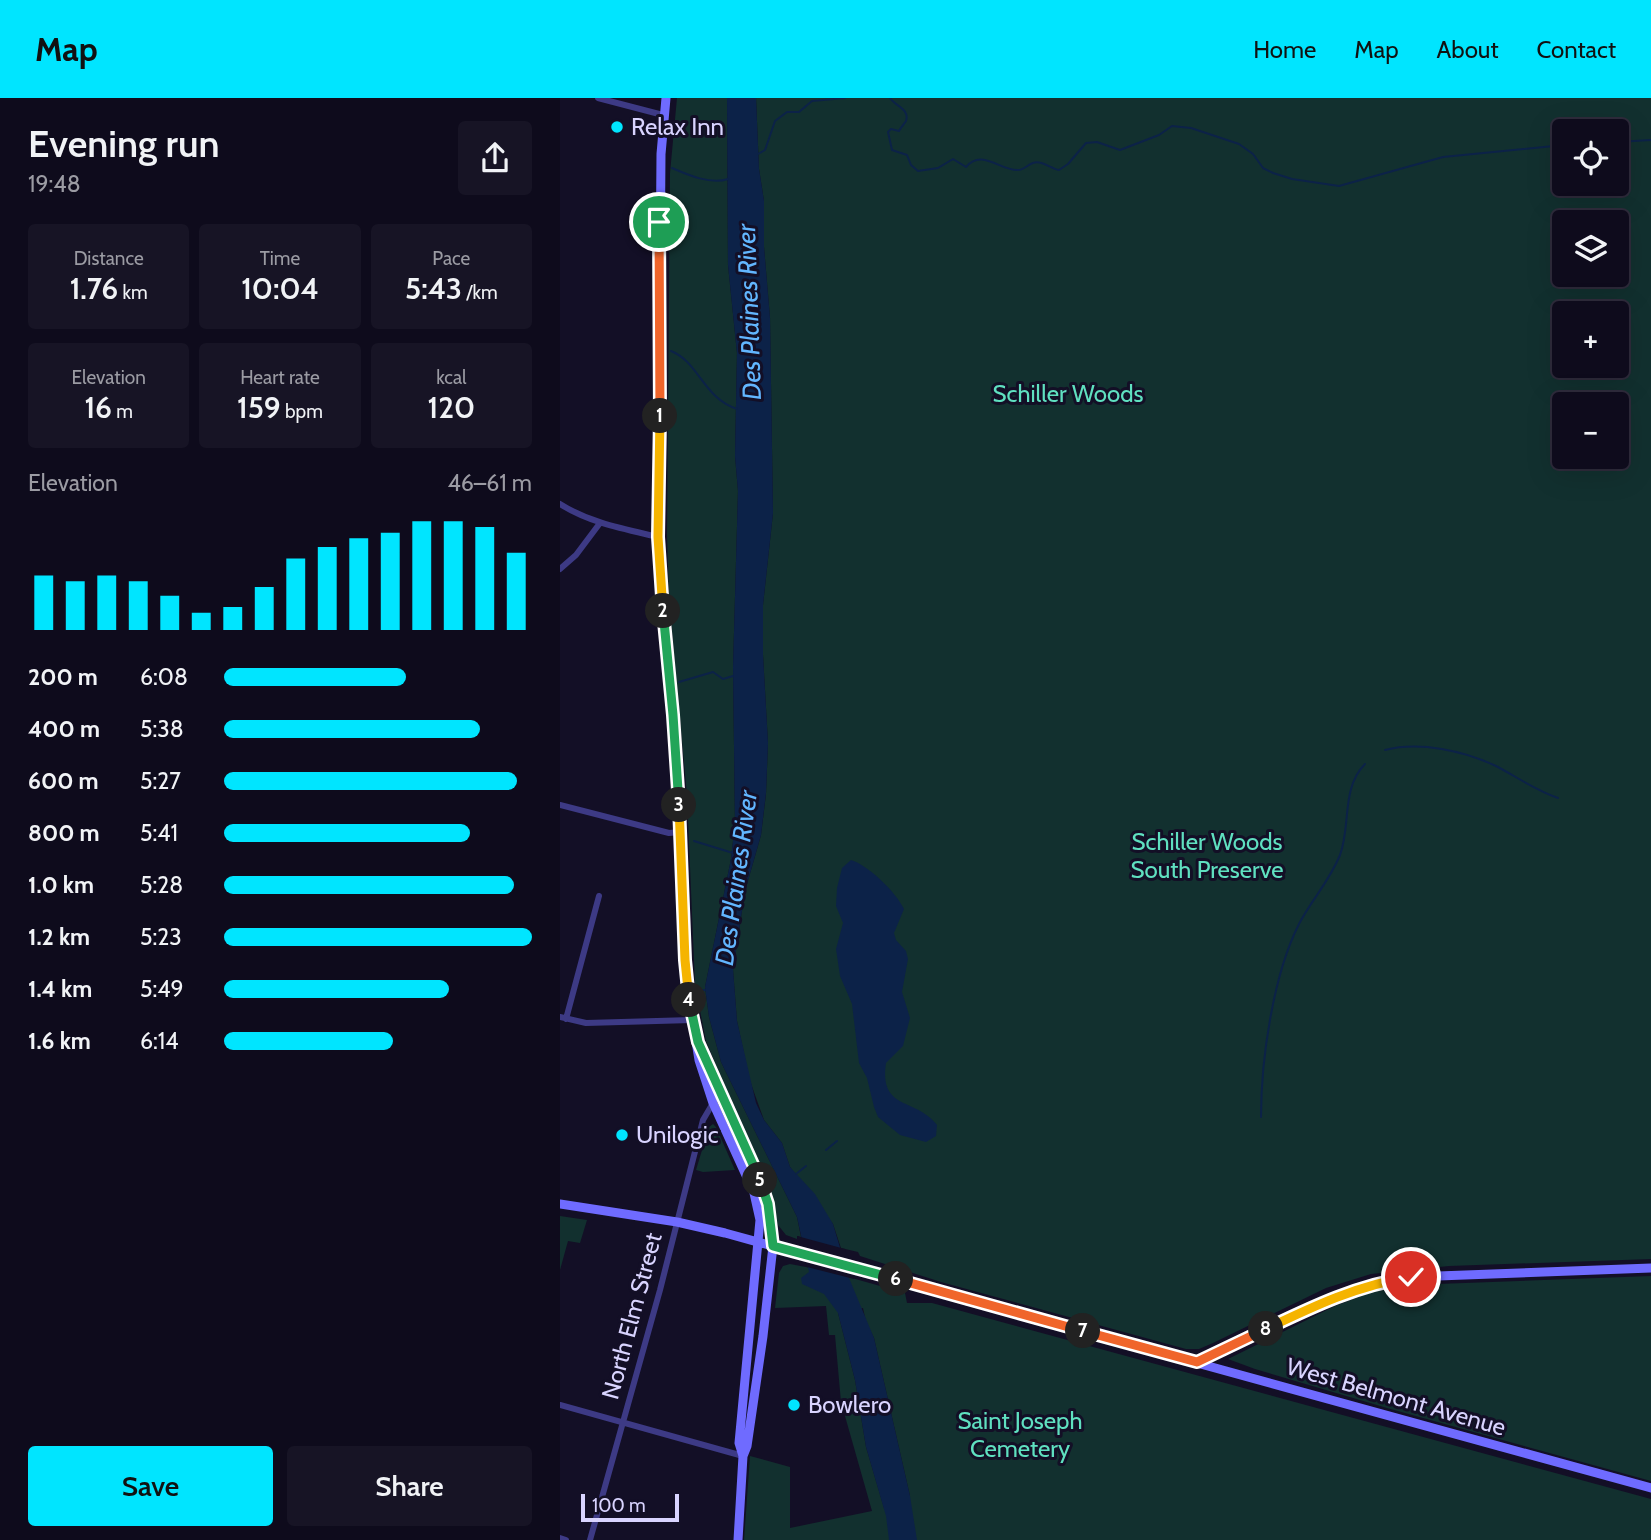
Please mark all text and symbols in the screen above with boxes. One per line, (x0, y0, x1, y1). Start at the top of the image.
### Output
text: Map (35, 29, 98, 69)
text: Home (1253, 35, 1316, 64)
text: Map (1354, 35, 1399, 64)
text: About (1437, 35, 1499, 64)
text: Contact (1537, 35, 1616, 64)
place label: Relax Inn (631, 112, 724, 141)
marker: Relax Inn (609, 119, 625, 135)
map controls (1552, 119, 1629, 469)
button: locate (1552, 119, 1629, 196)
text: Evening run (28, 120, 220, 167)
button: share (458, 121, 532, 195)
text: 19:48 (28, 170, 81, 198)
pin (629, 192, 689, 252)
icon: arrive (640, 203, 678, 241)
button: layers (1552, 210, 1629, 287)
water label: Des Plaines River (730, 222, 768, 401)
text: Distance (74, 247, 144, 270)
text: Time (260, 247, 300, 270)
text: Pace (432, 247, 470, 270)
text: 1.76 (70, 270, 118, 307)
text: 10:04 (241, 270, 319, 307)
text: 5:43 (405, 270, 462, 307)
text: km (118, 281, 148, 304)
text: /km (462, 281, 498, 304)
button: + (1552, 301, 1629, 378)
text: Elevation (72, 366, 146, 389)
text: Heart rate (240, 366, 320, 389)
text: kcal (436, 366, 466, 389)
park label: Schiller Woods (993, 379, 1144, 408)
text: 16 (84, 389, 112, 426)
text: 159 (237, 389, 281, 426)
text: 120 (428, 389, 475, 426)
button: − (1552, 392, 1629, 469)
pin: 1 (642, 398, 678, 434)
text: m (112, 400, 133, 423)
text: bpm (281, 400, 323, 423)
text: 1 (656, 404, 663, 427)
text: Elevation (28, 469, 118, 497)
text: 46–61 m (447, 469, 532, 497)
pin: 2 (646, 594, 680, 628)
text: 2 (657, 599, 668, 622)
text: 200 m (28, 663, 98, 691)
text: 6:08 (140, 663, 188, 691)
text: 400 m (28, 715, 100, 743)
text: 5:38 (140, 715, 184, 743)
text: 600 m (28, 767, 99, 795)
text: 5:27 (140, 767, 181, 795)
water label: Des Plaines River (708, 787, 764, 968)
pin: 3 (662, 788, 696, 822)
text: 3 (673, 793, 684, 816)
text: 800 m (28, 819, 100, 847)
text: 5:41 (140, 819, 178, 847)
park label: Schiller Woods South Preserve (1130, 827, 1284, 884)
text: 1.0 km (28, 871, 94, 899)
text: 5:28 (140, 871, 183, 899)
text: 1.2 km (28, 923, 90, 951)
text: 5:23 (140, 923, 182, 951)
text: 1.4 km (28, 975, 92, 1003)
text: 5:49 (140, 975, 184, 1003)
pin: 4 (671, 982, 706, 1018)
text: 4 (683, 988, 694, 1011)
text: 1.6 km (28, 1027, 91, 1055)
text: 6:14 (140, 1027, 179, 1055)
place label: Unilogic (636, 1120, 719, 1149)
marker: Unilogic (614, 1127, 630, 1143)
pin: 5 (742, 1162, 778, 1198)
text: 5 (754, 1168, 765, 1191)
street label: North Elm Street (595, 1230, 668, 1402)
pin (1381, 1247, 1441, 1307)
icon: check (1392, 1258, 1430, 1296)
pin: 6 (878, 1262, 914, 1296)
text: 6 (890, 1267, 901, 1290)
pin: 8 (1248, 1312, 1284, 1346)
pin: 7 (1065, 1314, 1100, 1348)
text: 8 (1260, 1317, 1271, 1340)
text: 7 (1078, 1319, 1087, 1342)
street label: West Belmont Avenue (1283, 1351, 1509, 1442)
place label: Bowlero (808, 1390, 891, 1419)
marker: Bowlero (786, 1397, 802, 1413)
park label: Saint Joseph Cemetery (958, 1406, 1082, 1463)
button: Save (28, 1446, 273, 1526)
button: Share (287, 1446, 532, 1526)
scale bar (581, 1491, 679, 1523)
text: 100 m (592, 1494, 646, 1517)

